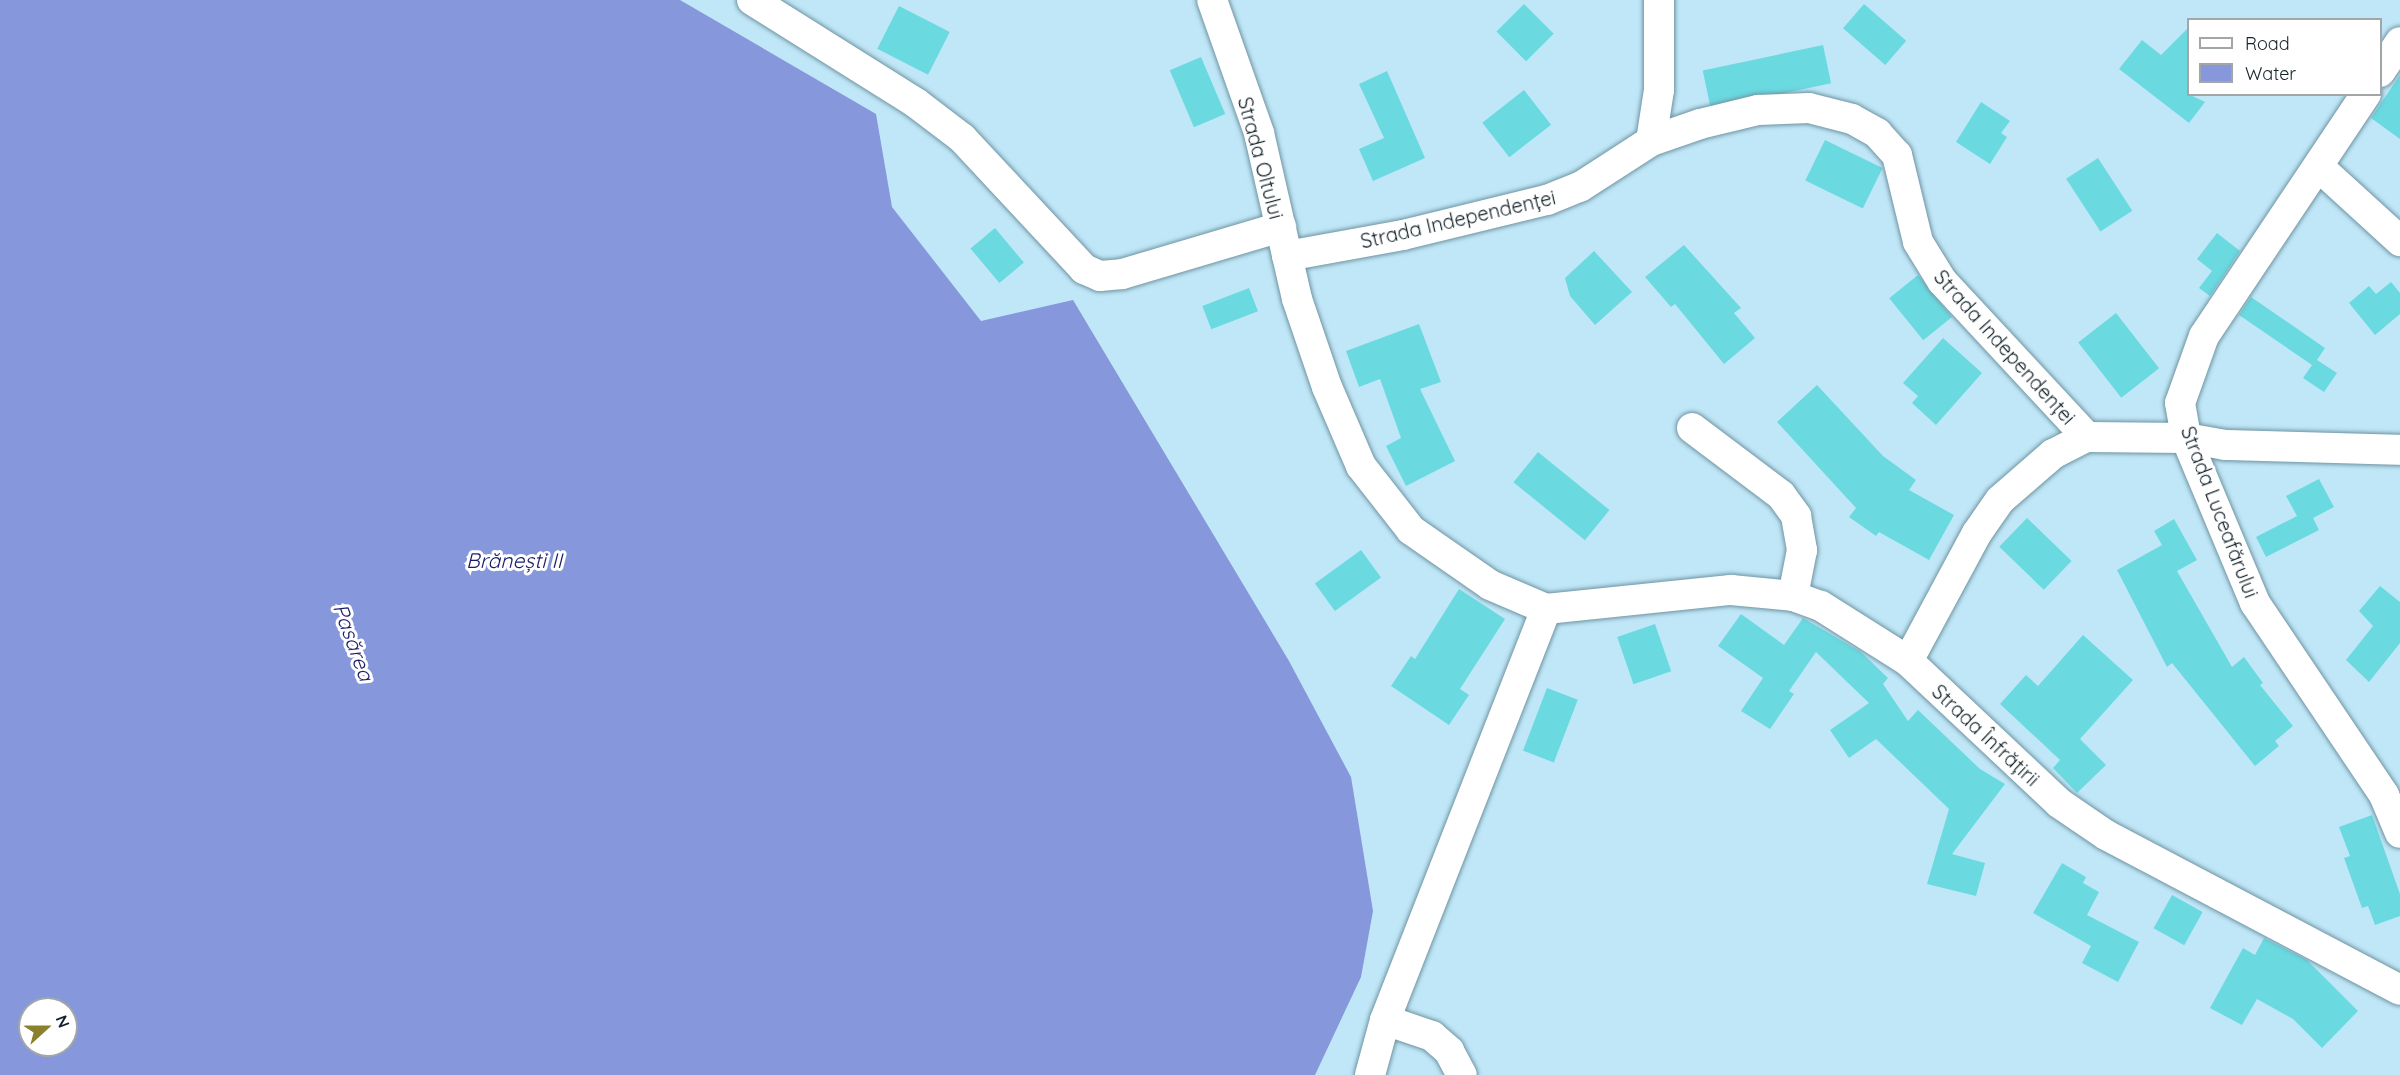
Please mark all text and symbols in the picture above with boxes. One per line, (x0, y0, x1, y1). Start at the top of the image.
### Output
legend (2187, 18, 2382, 96)
text: Road (2245, 32, 2290, 55)
text: Water (2245, 62, 2296, 85)
street label: Strada Oltului (1233, 94, 1289, 222)
street label: Strada Independenței (1358, 185, 1558, 253)
street label: Strada Independenței (1929, 265, 2081, 429)
street label: Strada Luceafărului (2176, 423, 2264, 601)
water label: Brănești II (466, 547, 562, 573)
water label: Pasărea (328, 600, 380, 684)
street label: Strada Înfrățirii (1927, 679, 2045, 791)
north arrow (18, 997, 78, 1057)
text: N (51, 1012, 74, 1030)

